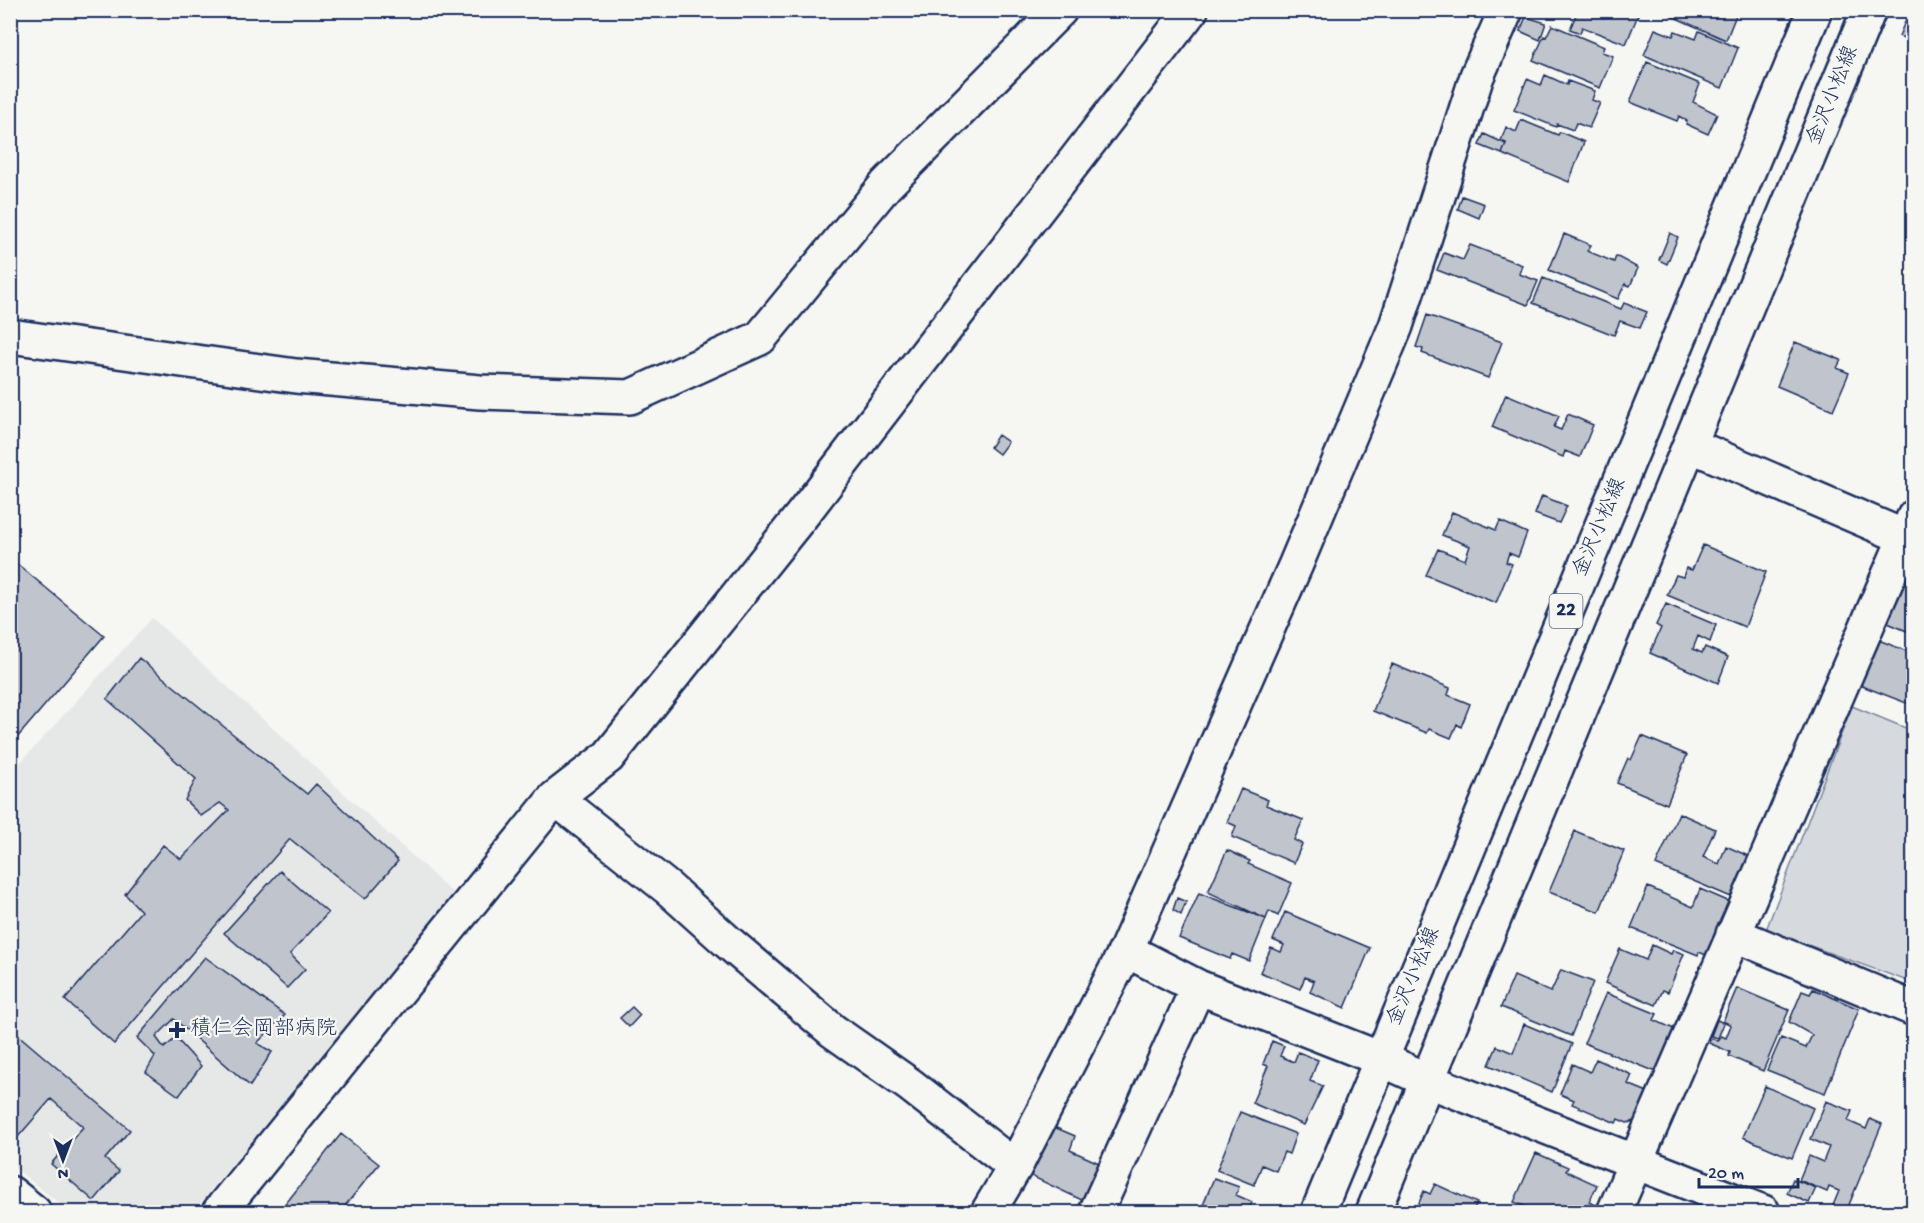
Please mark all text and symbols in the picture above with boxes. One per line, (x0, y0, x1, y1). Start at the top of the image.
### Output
street label: 金沢小松線 (1802, 42, 1865, 149)
street label: 金沢小松線 (1568, 474, 1633, 581)
road number: 22 (1550, 594, 1582, 628)
street label: 金沢小松線 (1382, 923, 1447, 1030)
place label: 積仁会岡部病院 (190, 1016, 337, 1043)
marker: 積仁会岡部病院 (168, 1021, 186, 1039)
north arrow (33, 1130, 93, 1190)
scale bar (1699, 1151, 1798, 1189)
text: N (57, 1162, 68, 1181)
text: 20 m (1708, 1164, 1744, 1185)

